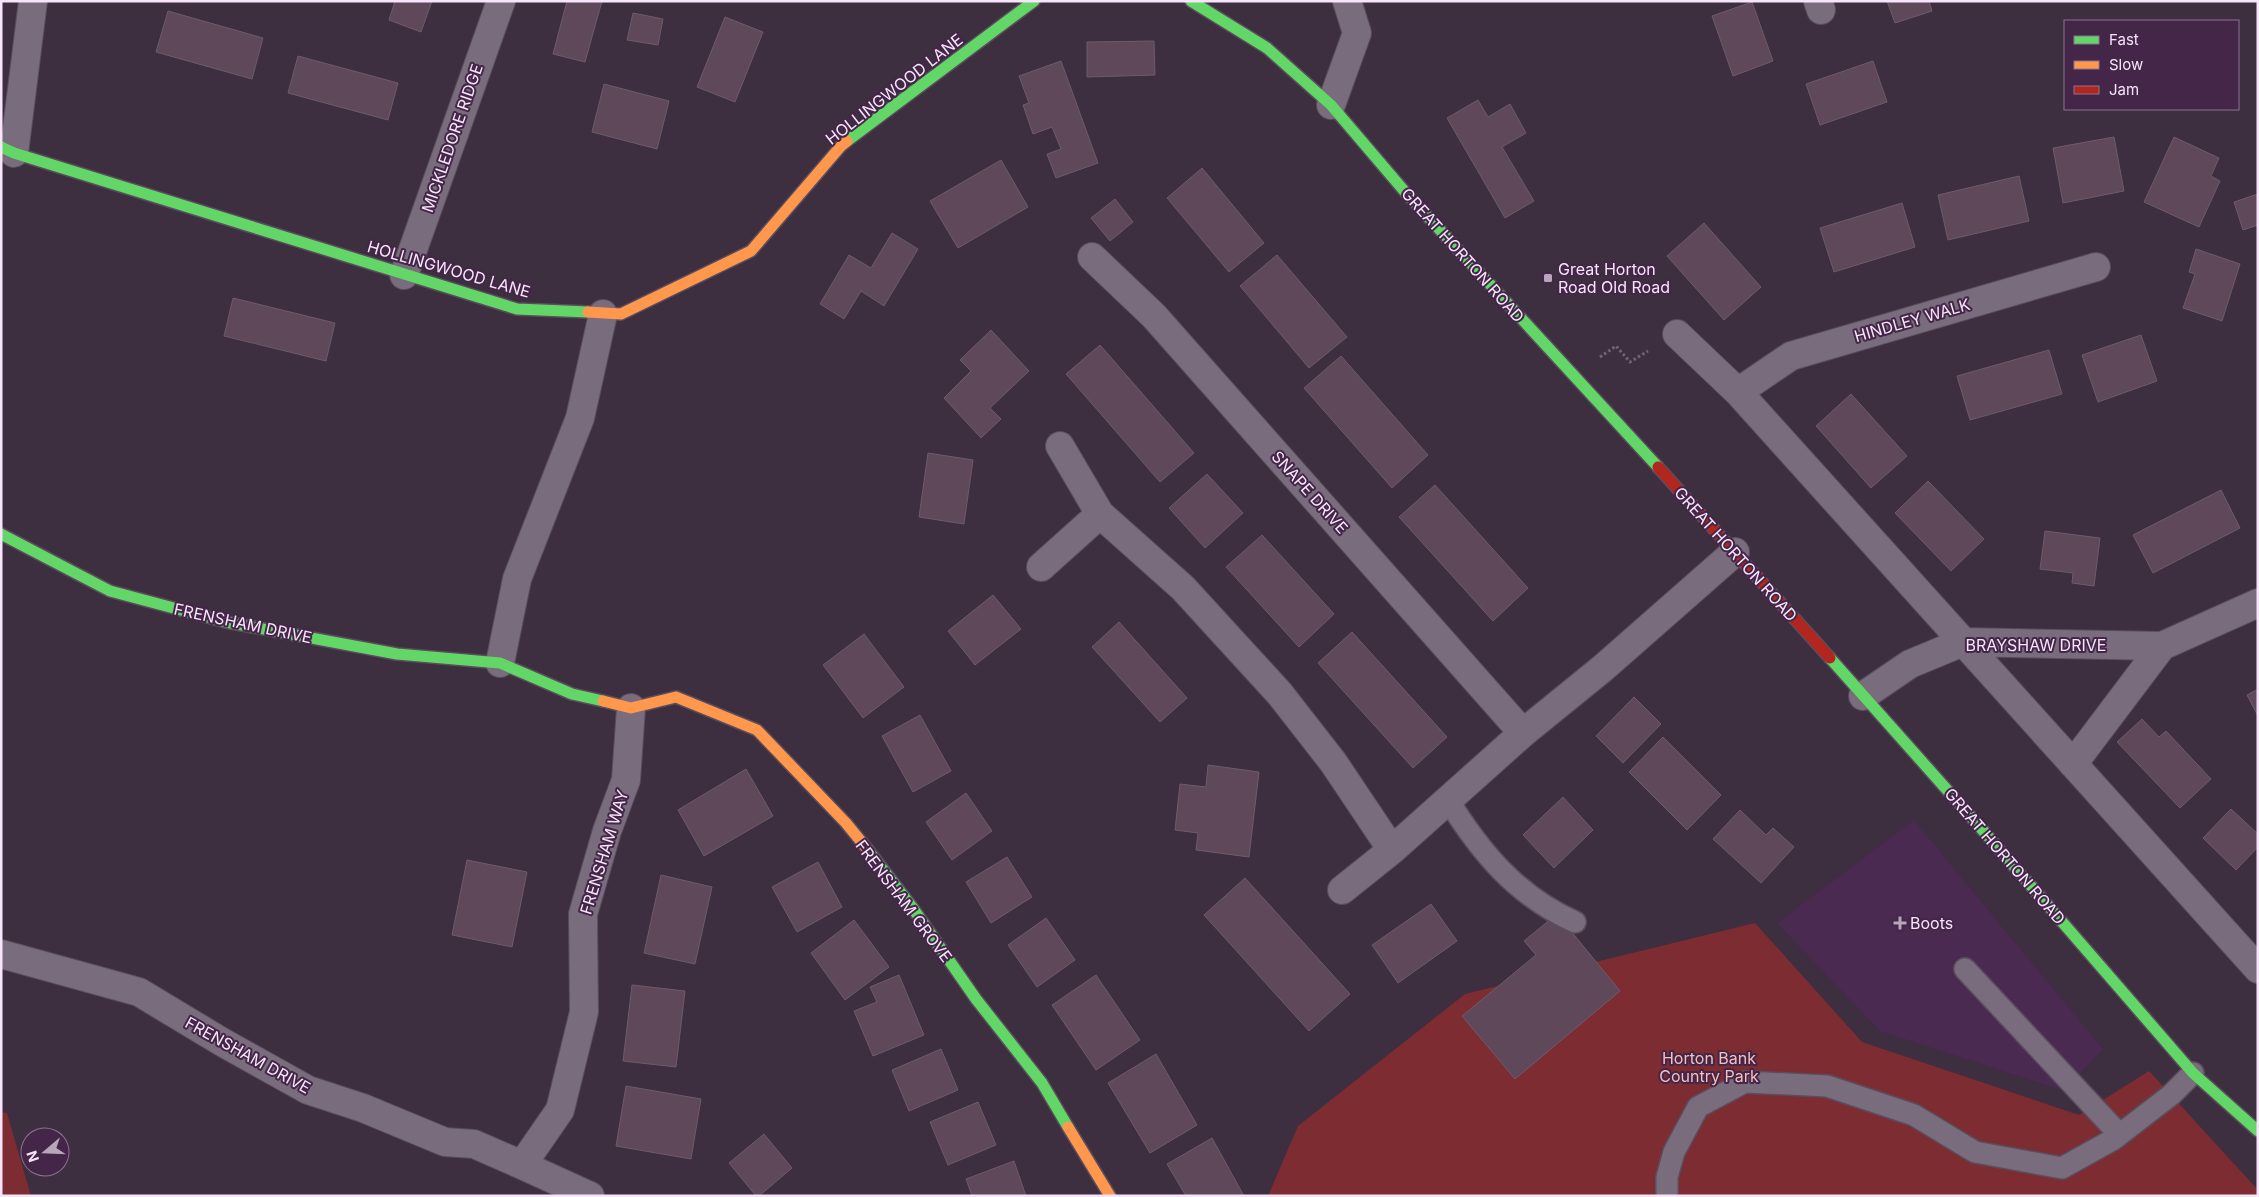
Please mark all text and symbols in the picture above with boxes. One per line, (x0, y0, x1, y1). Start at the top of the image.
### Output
legend (2064, 20, 2239, 110)
street label: HOLLINGWOOD LANE (821, 29, 967, 149)
text: Fast (2109, 30, 2139, 49)
text: Slow (2109, 55, 2143, 74)
street label: MICKLEDORE RIDGE (417, 61, 487, 215)
text: Jam (2109, 80, 2139, 99)
street label: GREAT HORTON ROAD (1397, 184, 1529, 326)
street label: HOLLINGWOOD LANE (365, 236, 533, 302)
place label: Great Horton Road Old Road (1558, 259, 1670, 297)
marker: Great Horton Road Old Road (1542, 272, 1554, 284)
street label: HINDLEY WALK (1852, 294, 1972, 346)
street label: SNAPE DRIVE (1268, 446, 1352, 538)
street label: GREAT HORTON ROAD (1670, 483, 1802, 625)
street label: FRENSHAM DRIVE (172, 599, 314, 647)
street label: BRAYSHAW DRIVE (1966, 635, 2106, 655)
street label: GREAT HORTON ROAD (1940, 784, 2070, 928)
street label: FRENSHAM WAY (576, 787, 632, 917)
street label: FRENSHAM GROVE (851, 836, 957, 966)
place label: Boots (1910, 913, 1953, 933)
marker: Boots (1894, 917, 1906, 929)
street label: FRENSHAM DRIVE (182, 1012, 314, 1098)
park label: Horton Bank Country Park (1659, 1048, 1759, 1086)
north arrow (20, 1127, 70, 1177)
text: N (22, 1149, 42, 1164)

